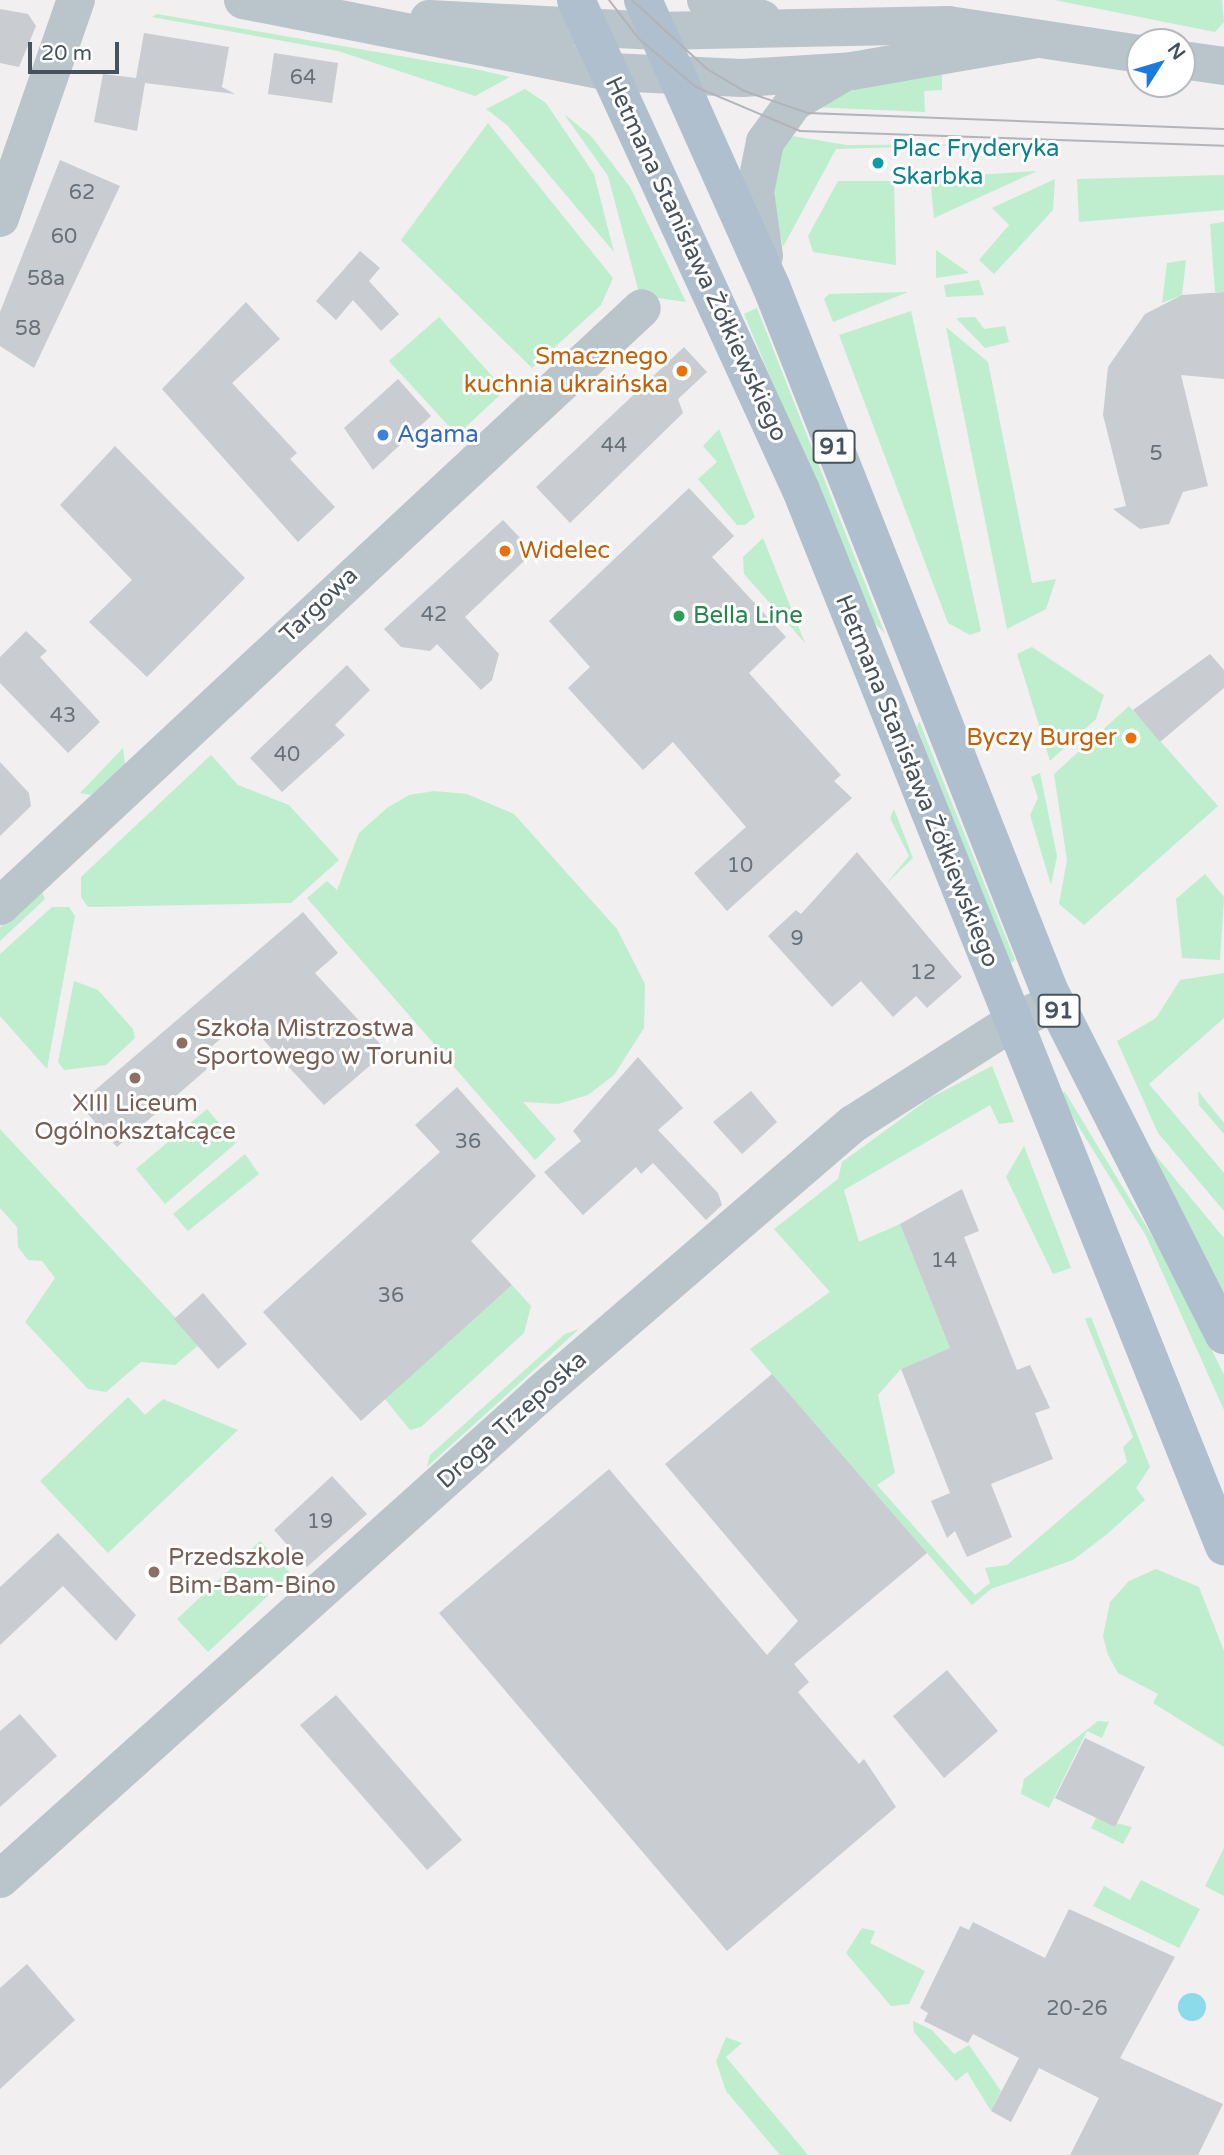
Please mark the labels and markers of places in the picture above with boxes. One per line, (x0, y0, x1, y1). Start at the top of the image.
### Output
place label: Plac Fryderyka Skarbka (892, 135, 1059, 191)
marker: Plac Fryderyka Skarbka (870, 155, 886, 171)
place label: Smacznego kuchnia ukraińska (464, 343, 668, 399)
marker: Smacznego kuchnia ukraińska (674, 363, 690, 379)
place label: Agama (397, 421, 479, 449)
marker: Agama (375, 427, 391, 443)
place label: Widelec (519, 537, 610, 565)
marker: Widelec (497, 543, 513, 559)
place label: Bella Line (693, 602, 803, 630)
marker: Bella Line (671, 608, 687, 624)
place label: Byczy Burger (966, 724, 1117, 752)
marker: Byczy Burger (1123, 730, 1139, 746)
place label: Szkoła Mistrzostwa Sportowego w Toruniu (196, 1015, 453, 1071)
marker: Szkoła Mistrzostwa Sportowego w Toruniu (174, 1035, 190, 1051)
marker: XIII Liceum Ogólnokształcące (127, 1070, 143, 1086)
place label: XIII Liceum Ogólnokształcące (34, 1090, 236, 1146)
place label: Przedszkole Bim-Bam-Bino (168, 1544, 336, 1600)
marker: Przedszkole Bim-Bam-Bino (146, 1564, 162, 1580)

